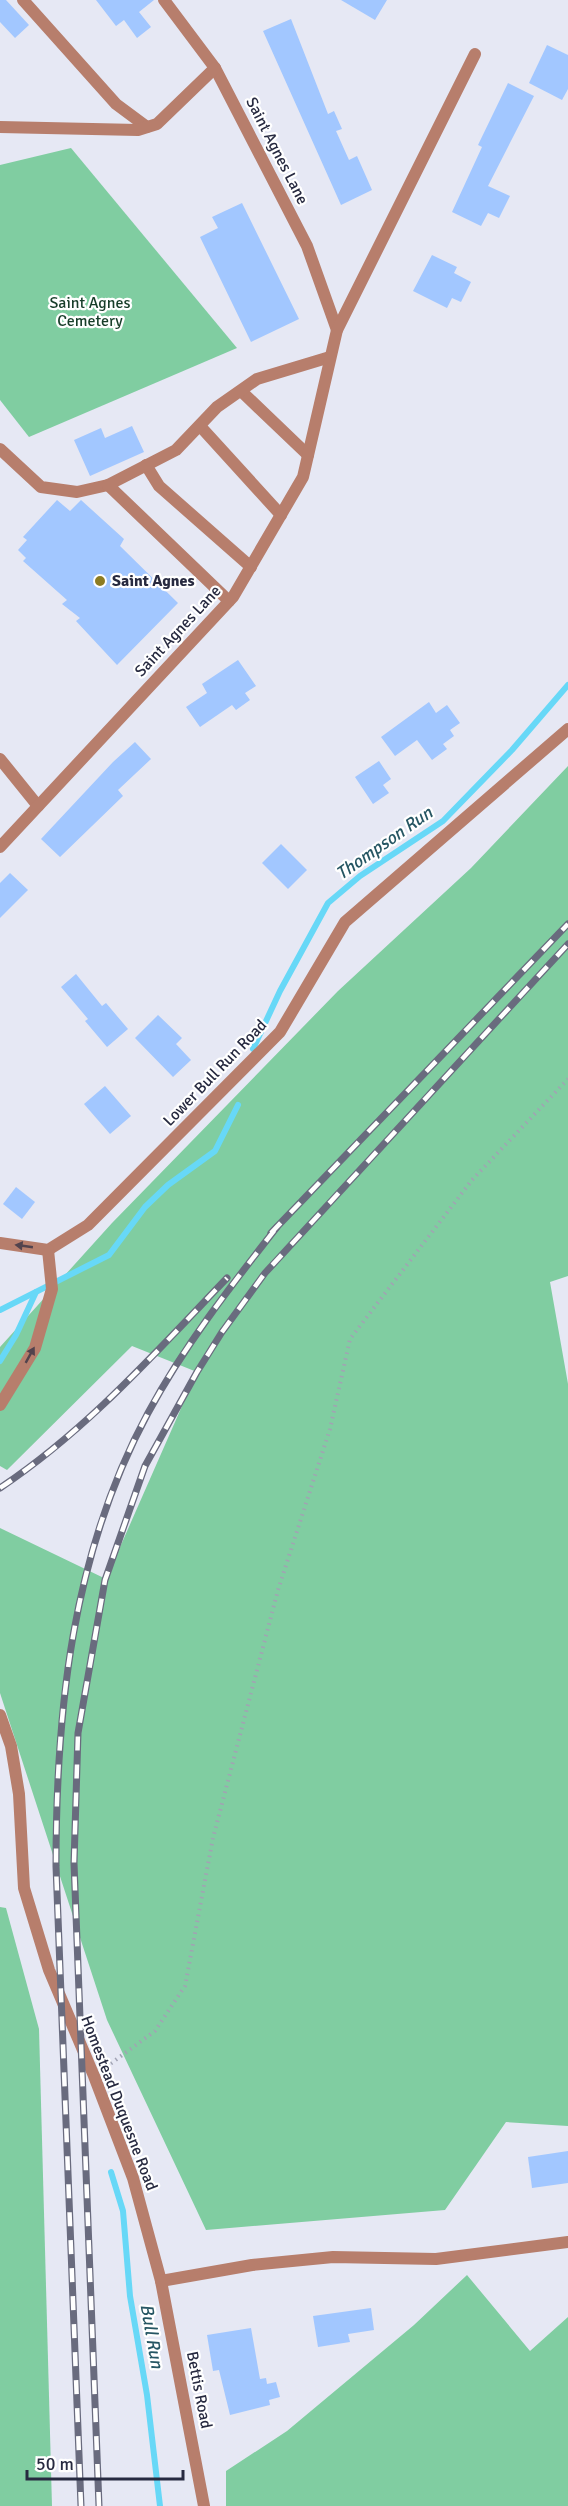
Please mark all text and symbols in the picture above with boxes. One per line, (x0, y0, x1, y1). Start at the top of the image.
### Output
street label: Saint Agnes Lane (241, 94, 313, 208)
park label: Saint Agnes Cemetery (49, 293, 131, 331)
place label: Saint Agnes (112, 571, 195, 591)
marker: Saint Agnes (93, 574, 107, 588)
street label: Saint Agnes Lane (131, 581, 225, 681)
water label: Thompson Run (331, 801, 438, 884)
street label: Lower Bull Run Road (159, 1016, 271, 1130)
one-way arrow (14, 1242, 33, 1251)
one-way arrow (25, 1347, 36, 1363)
street label: Homestead Duquesne Road (76, 2013, 162, 2193)
water label: Bull Run (136, 2302, 169, 2371)
street label: Bettis Road (182, 2350, 216, 2430)
scale bar (27, 2443, 183, 2481)
text: 50 m (36, 2453, 74, 2475)

